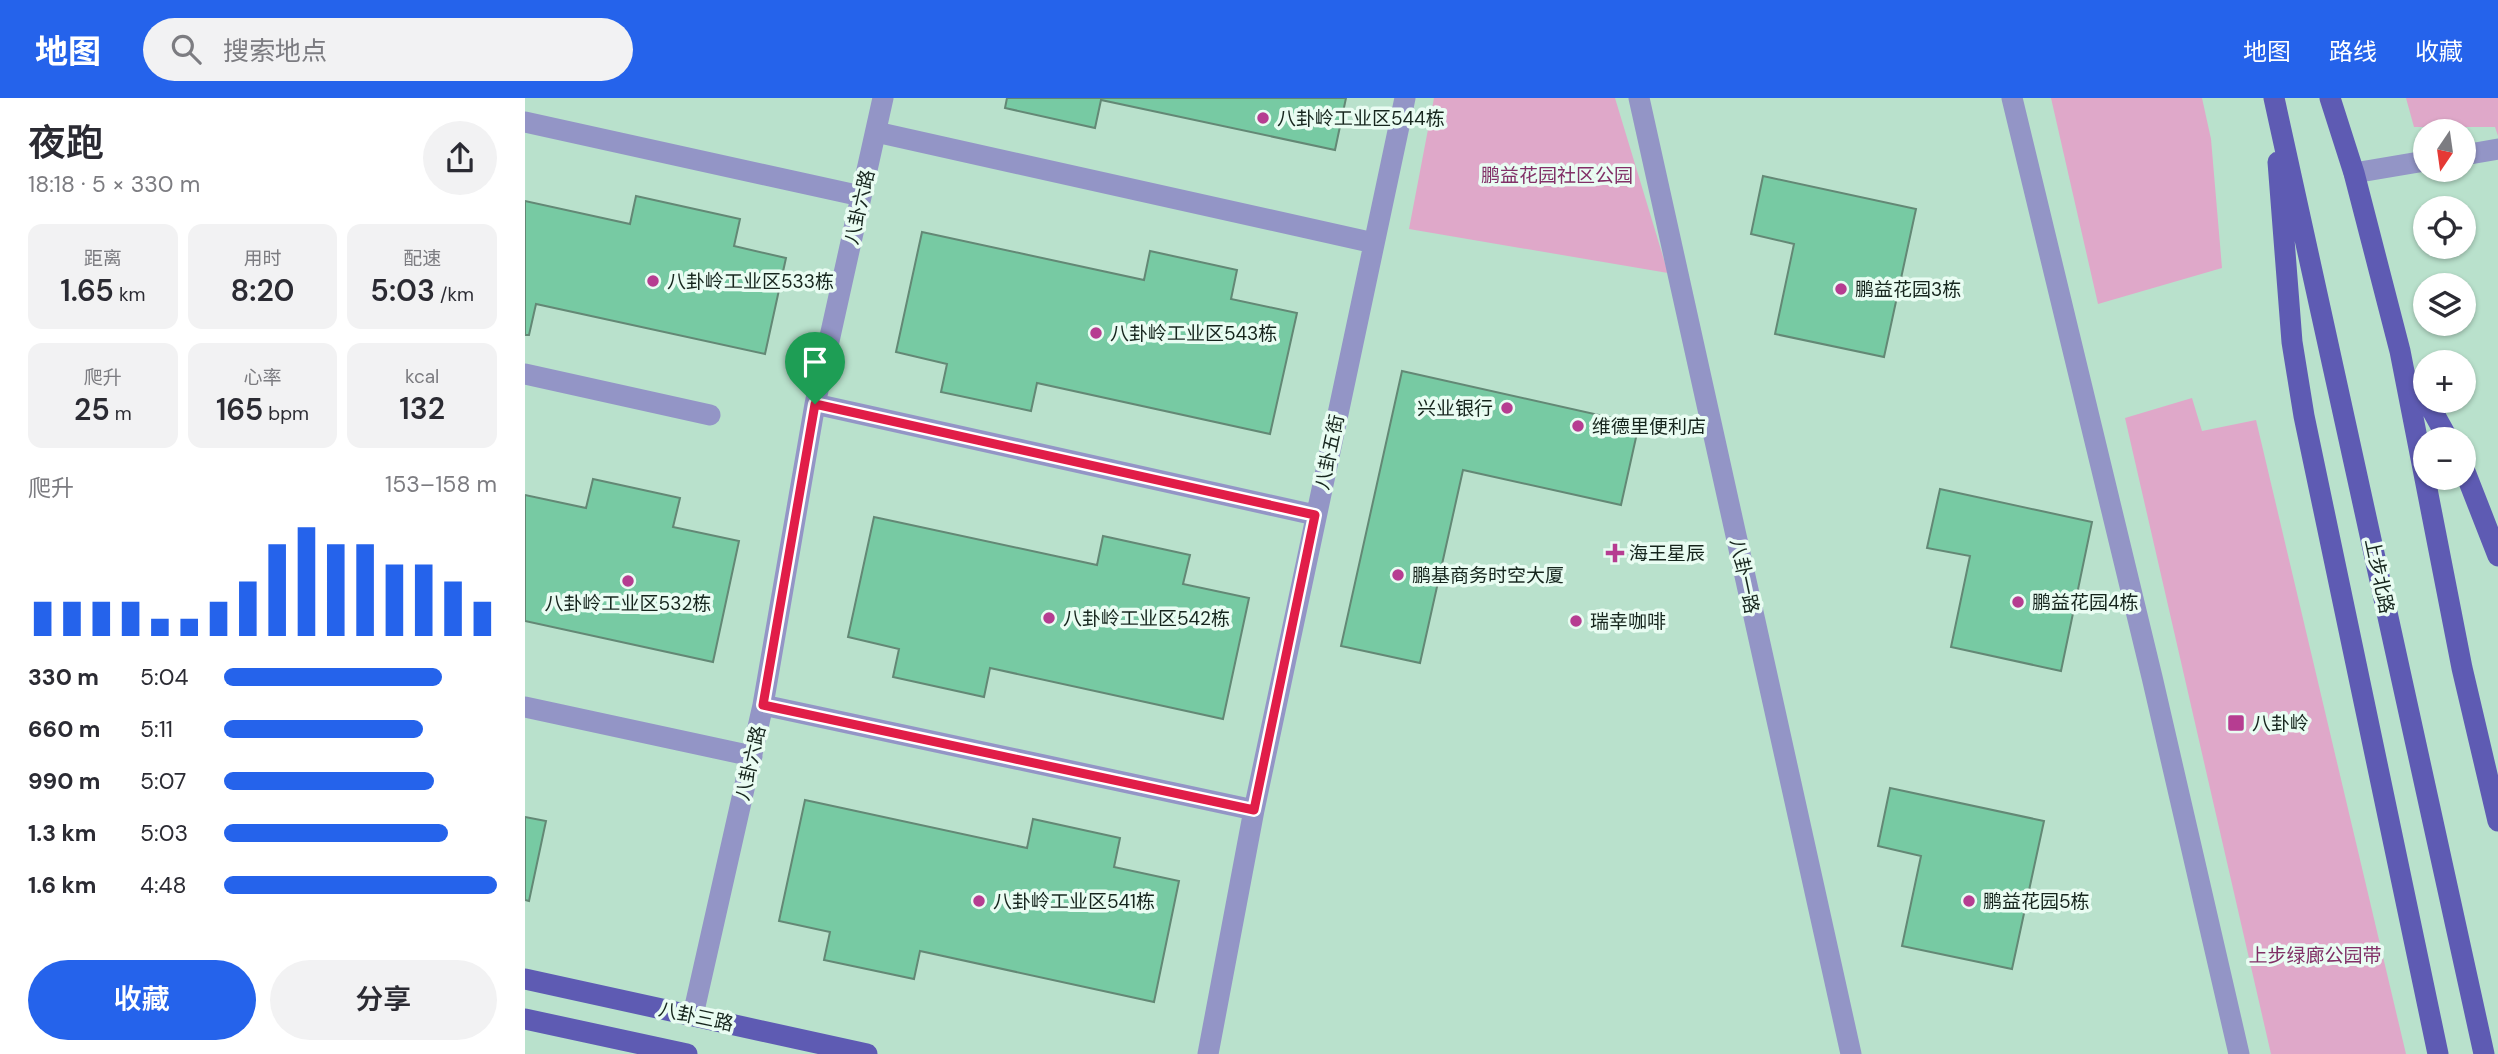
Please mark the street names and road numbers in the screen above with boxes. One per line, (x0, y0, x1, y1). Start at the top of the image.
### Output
street label: 八卦六路 (839, 167, 880, 247)
street label: 八卦五街 (1309, 412, 1350, 492)
street label: 八卦一路 (1724, 536, 1765, 616)
street label: 上步北路 (2359, 536, 2400, 616)
street label: 八卦六路 (730, 723, 771, 803)
street label: 八卦三路 (656, 996, 736, 1037)

